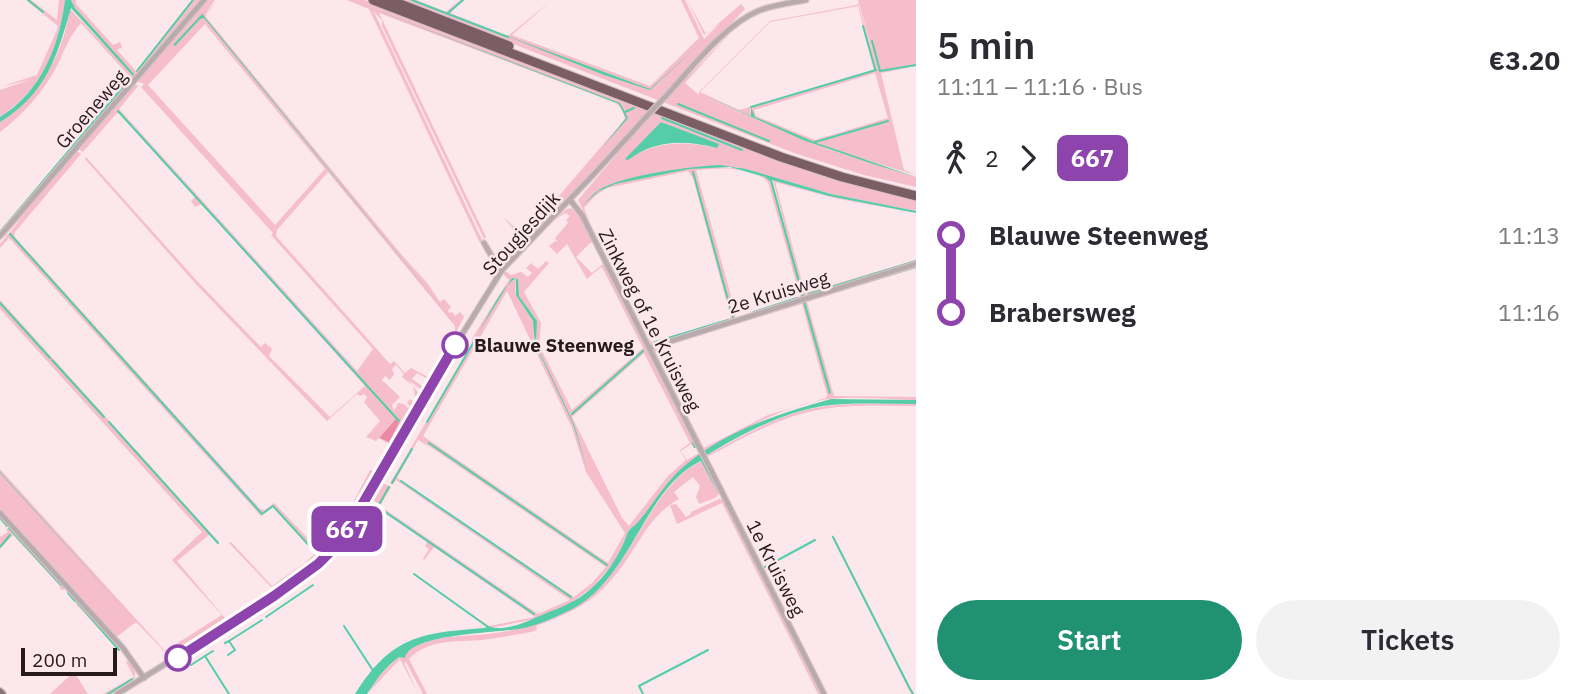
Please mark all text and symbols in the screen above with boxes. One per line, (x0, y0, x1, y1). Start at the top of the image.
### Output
text: 5 min (937, 20, 1035, 69)
text: €3.20 (1489, 43, 1560, 77)
street label: Groeneweg (50, 64, 132, 154)
text: 11:11 – 11:16 · Bus (937, 71, 1143, 101)
icon: walk (937, 139, 975, 177)
icon: forward (1009, 139, 1047, 177)
text: 667 (1071, 142, 1114, 174)
text: 2 (985, 143, 999, 173)
street label: Stougjesdijk (477, 186, 565, 280)
text: Blauwe Steenweg (989, 218, 1208, 252)
text: 11:13 (1498, 220, 1560, 250)
street label: Zinkweg of 1e Kruisweg (593, 225, 707, 415)
street label: 2e Kruisweg (724, 265, 832, 319)
text: Brabersweg (989, 295, 1136, 329)
text: 11:16 (1498, 297, 1560, 327)
marker: Blauwe Steenweg (442, 332, 468, 358)
place label: Blauwe Steenweg (474, 333, 635, 357)
line badge: 667 (307, 506, 387, 552)
text: 667 (325, 513, 369, 545)
street label: 1e Kruisweg (742, 516, 810, 620)
button: Start (937, 600, 1242, 680)
button: Tickets (1256, 600, 1560, 680)
scale bar (21, 645, 117, 677)
unlabelled marker (165, 645, 191, 671)
text: 200 m (32, 648, 87, 672)

